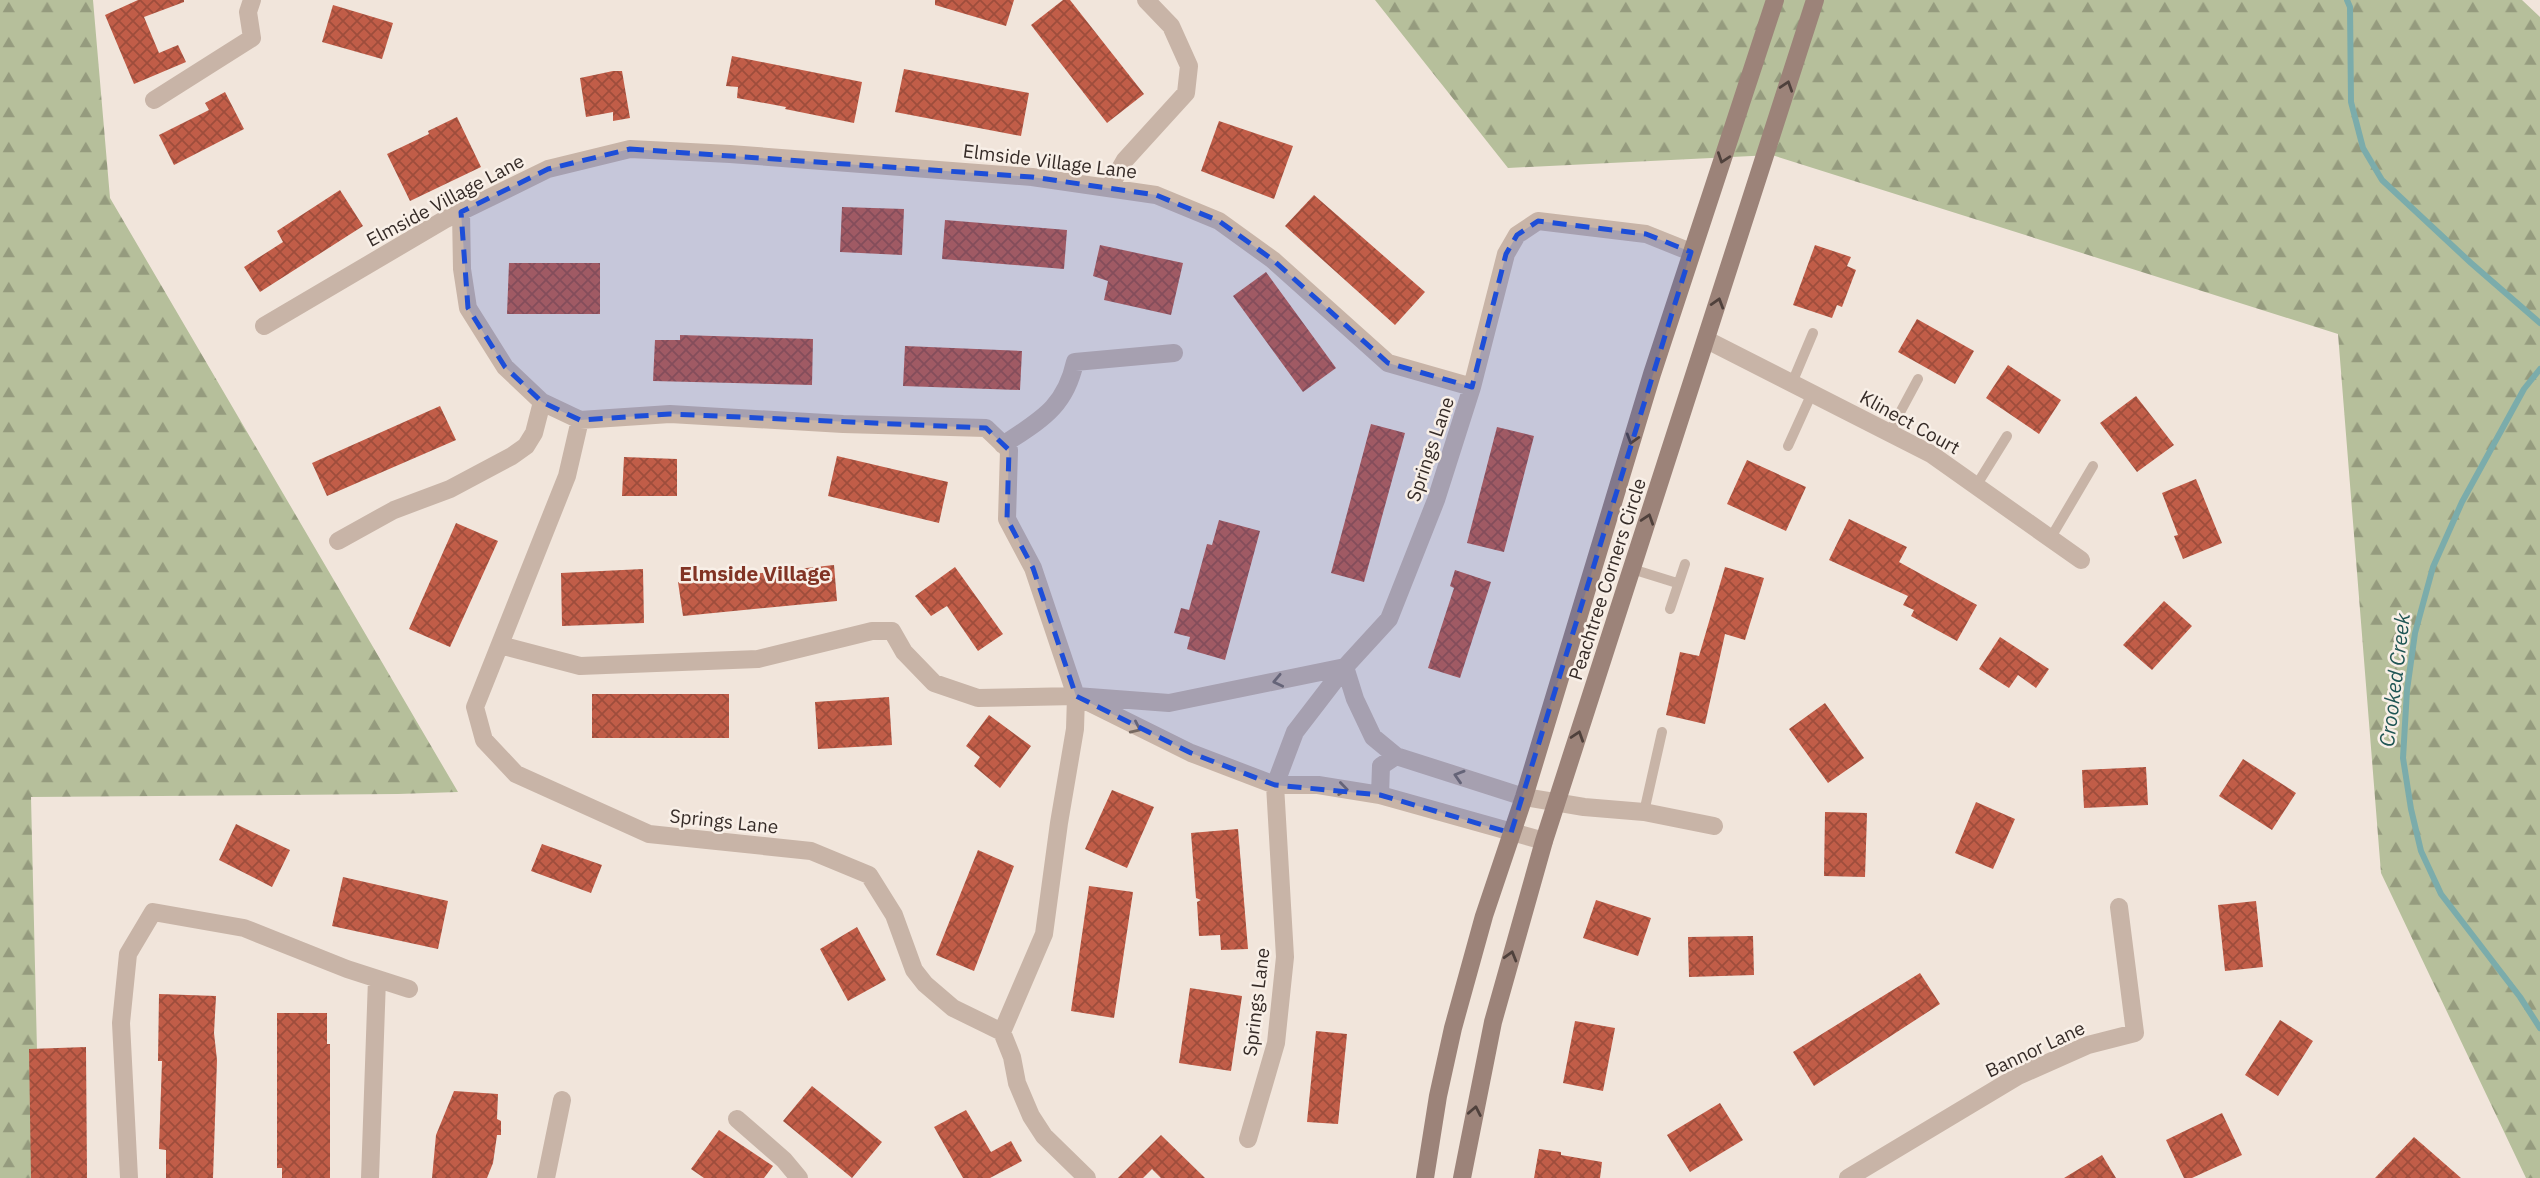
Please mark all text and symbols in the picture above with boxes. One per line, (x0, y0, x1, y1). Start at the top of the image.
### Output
one-way arrow (1779, 80, 1794, 92)
street label: Elmside Village Lane (962, 138, 1138, 184)
street label: Elmside Village Lane (362, 148, 528, 252)
one-way arrow (1717, 151, 1731, 164)
one-way arrow (1710, 297, 1725, 309)
street label: Klinect Court (1856, 385, 1964, 459)
street label: Springs Lane (1401, 393, 1459, 505)
one-way arrow (1626, 433, 1641, 445)
street label: Peachtree Corners Circle (1563, 475, 1651, 683)
one-way arrow (1640, 514, 1655, 526)
district label: Elmside Village (679, 559, 831, 587)
water label: Crooked Creek (2372, 610, 2416, 748)
one-way arrow (1272, 672, 1284, 687)
one-way arrow (1129, 719, 1141, 733)
one-way arrow (1570, 730, 1584, 742)
one-way arrow (1453, 769, 1465, 784)
one-way arrow (1337, 781, 1349, 796)
street label: Springs Lane (668, 803, 780, 839)
street label: Springs Lane (1237, 946, 1275, 1058)
one-way arrow (1503, 950, 1517, 962)
street label: Bannor Lane (1981, 1015, 2089, 1083)
one-way arrow (1466, 1105, 1481, 1117)

